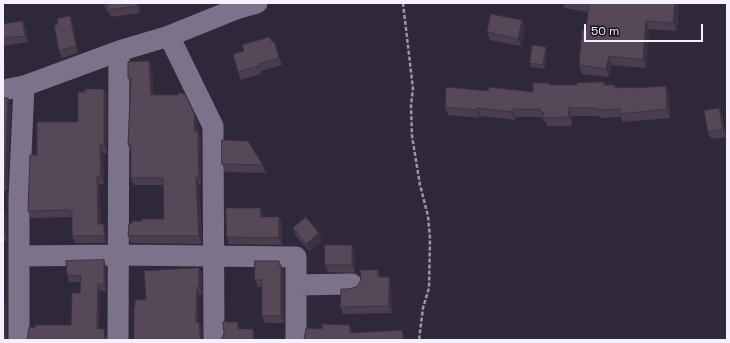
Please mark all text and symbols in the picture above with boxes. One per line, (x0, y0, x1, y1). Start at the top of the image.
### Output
scale bar (586, 16, 705, 42)
text: 50 m (591, 23, 619, 39)

